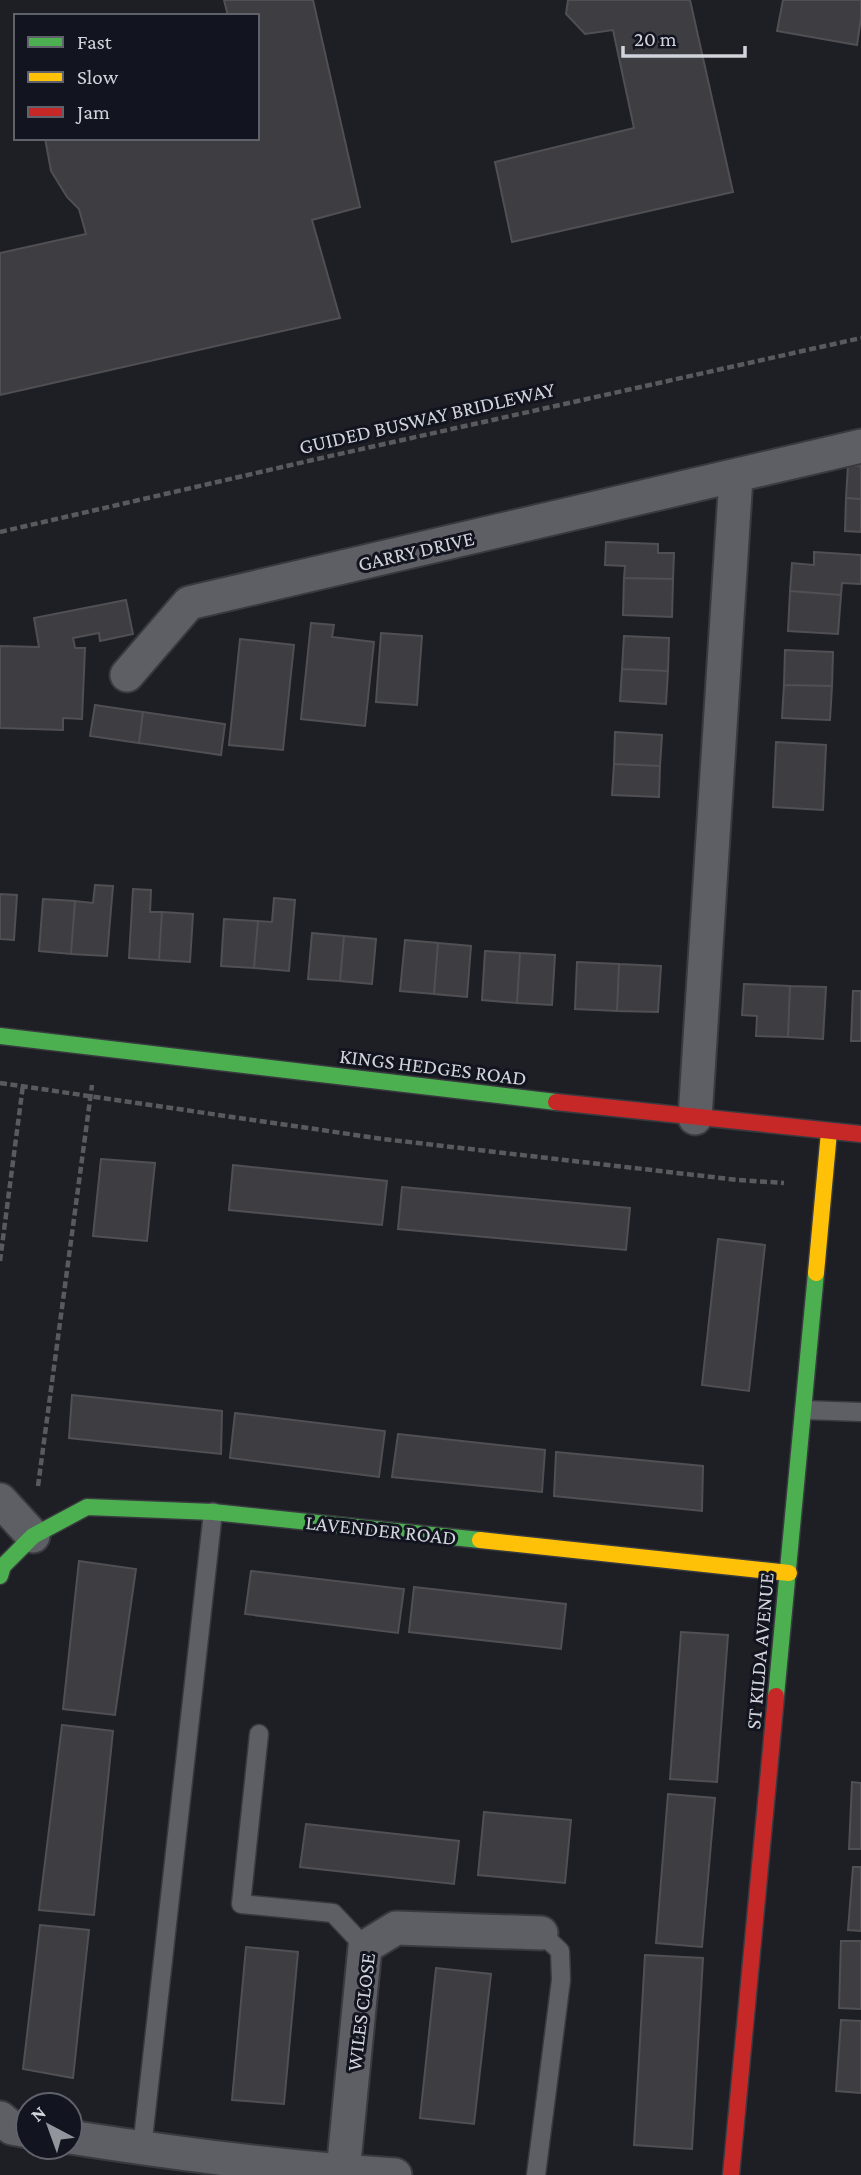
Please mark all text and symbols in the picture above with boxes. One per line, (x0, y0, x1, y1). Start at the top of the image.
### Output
legend (14, 14, 259, 140)
scale bar (623, 14, 746, 58)
text: 20 m (634, 27, 677, 51)
text: Fast (77, 30, 113, 54)
text: Slow (77, 65, 119, 89)
text: Jam (75, 100, 110, 124)
street label: GUIDED BUSWAY BRIDLEWAY (297, 377, 558, 459)
street label: GARRY DRIVE (356, 526, 476, 576)
street label: KINGS HEDGES ROAD (338, 1044, 528, 1090)
street label: LAVENDER ROAD (304, 1510, 458, 1550)
street label: ST KILDA AVENUE (741, 1571, 779, 1731)
street label: WILES CLOSE (342, 1951, 380, 2073)
north arrow (14, 2091, 84, 2161)
text: N (26, 2101, 50, 2126)

